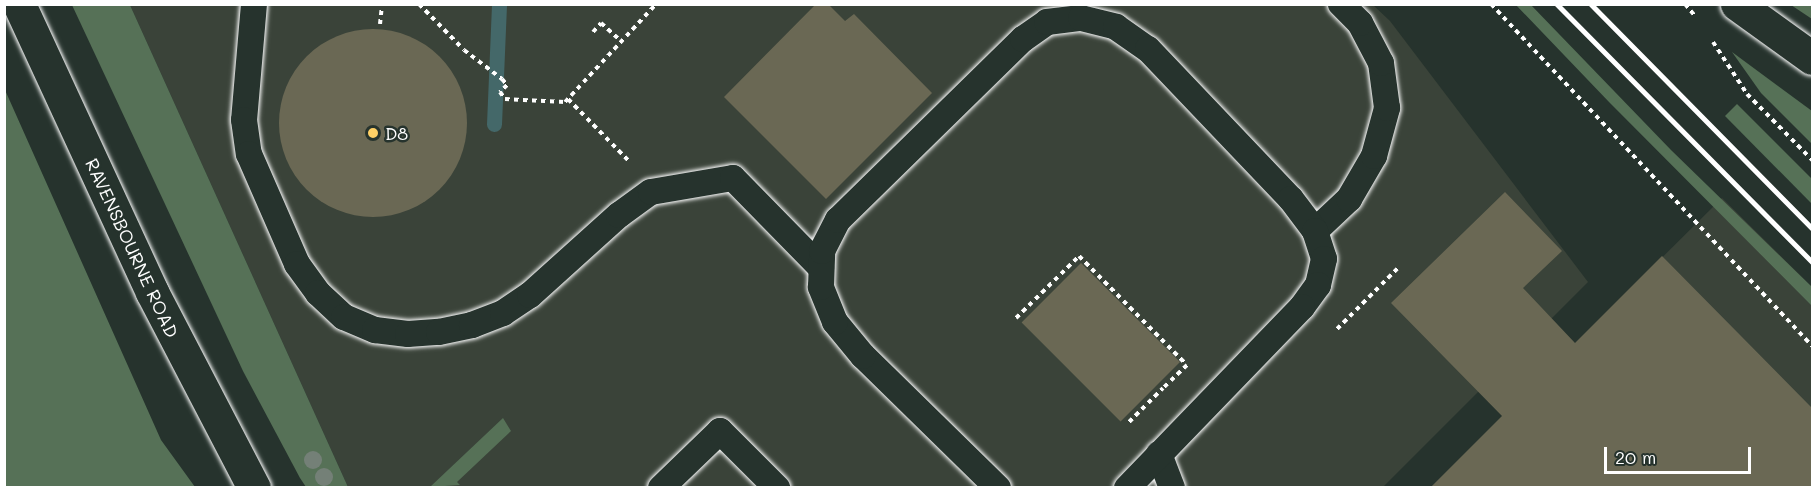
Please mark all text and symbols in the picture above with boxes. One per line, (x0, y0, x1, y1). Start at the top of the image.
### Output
place label: D8 (385, 122, 408, 144)
marker: D8 (366, 126, 380, 140)
street label: RAVENSBOURNE ROAD (81, 155, 183, 341)
scale bar (1607, 435, 1754, 473)
text: 20 m (1615, 445, 1656, 469)

